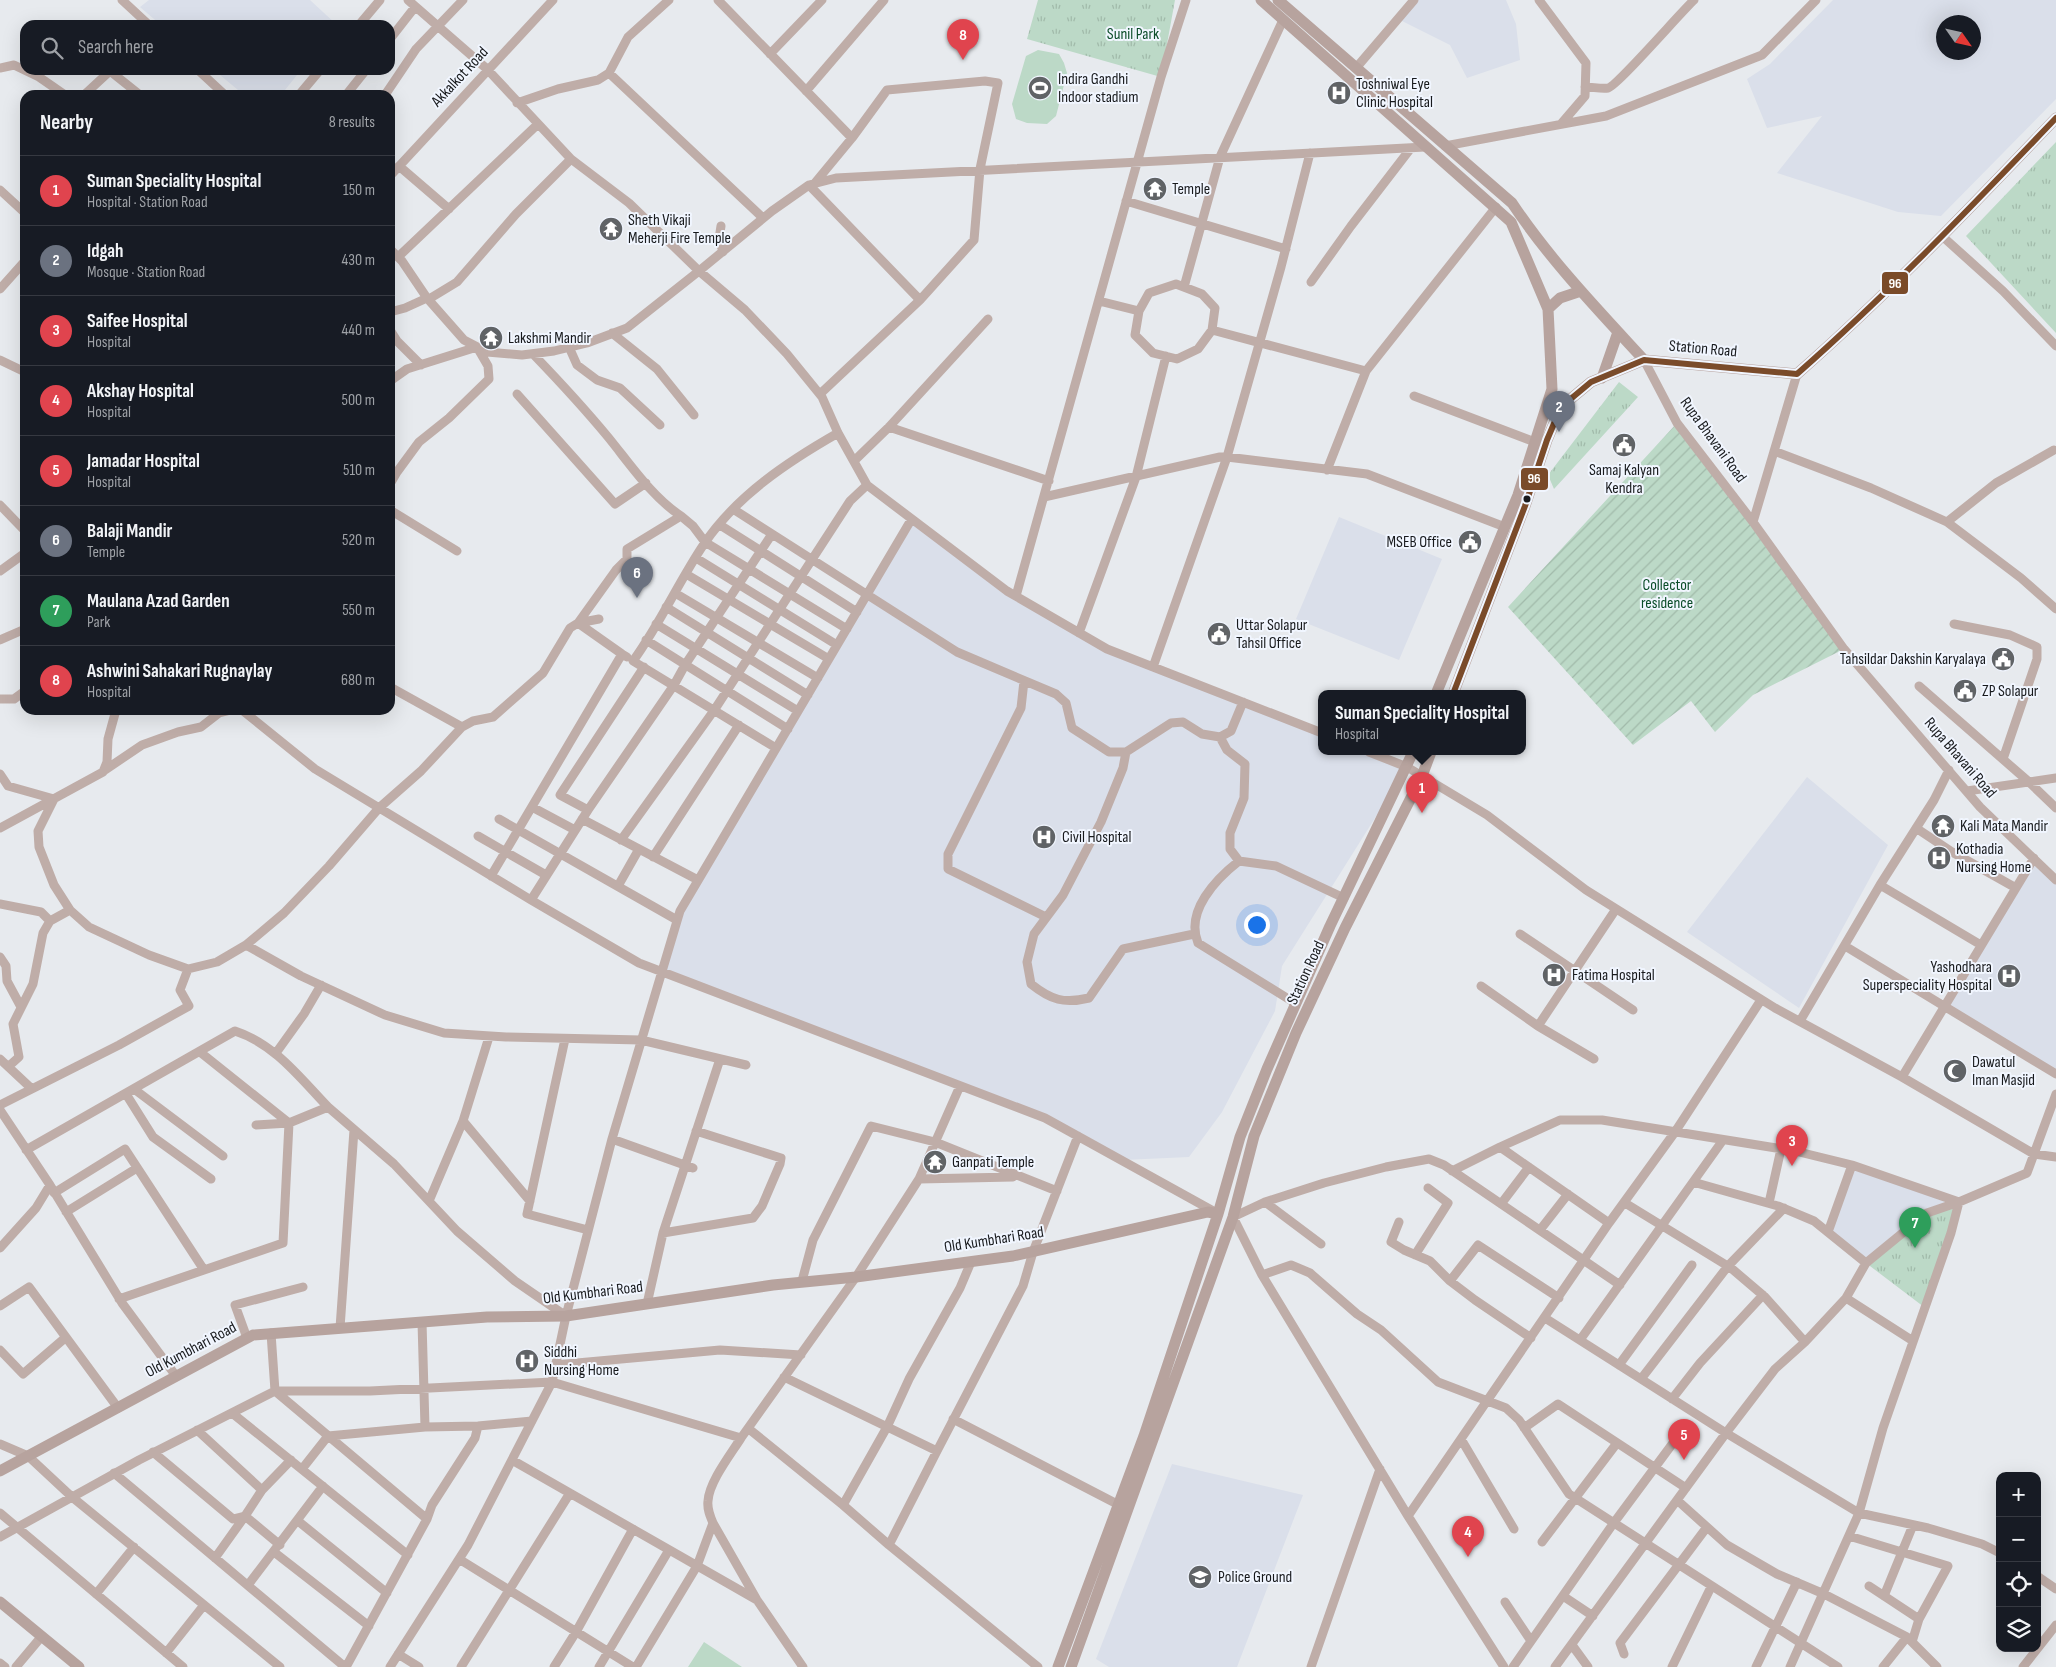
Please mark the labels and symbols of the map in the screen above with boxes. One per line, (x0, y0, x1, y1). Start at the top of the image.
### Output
north arrow (1936, 15, 1981, 60)
pin: 8 (947, 19, 979, 60)
park label: Sunil Park (1107, 25, 1159, 44)
street label: Akkalkot Road (427, 43, 493, 112)
place label: Indira Gandhi Indoor stadium (1058, 70, 1138, 107)
sports icon: Indira Gandhi Indoor stadium (1027, 75, 1053, 101)
place label: Toshniwal Eye Clinic Hospital (1356, 75, 1433, 112)
hospital icon: Toshniwal Eye Clinic Hospital (1326, 80, 1352, 106)
temple icon: Temple (1142, 176, 1168, 202)
place label: Temple (1172, 180, 1210, 199)
place label: Sheth Vikaji Meherji Fire Temple (628, 211, 731, 248)
temple icon: Sheth Vikaji Meherji Fire Temple (598, 216, 624, 242)
line badge: 96 (1881, 271, 1909, 295)
text: 96 (1888, 275, 1902, 292)
temple icon: Lakshmi Mandir (478, 325, 504, 351)
place label: Lakshmi Mandir (508, 329, 592, 348)
street label: Station Road (1668, 337, 1738, 361)
pin: 2 (1543, 391, 1575, 432)
street label: Rupa Bhavani Road (1676, 394, 1750, 486)
public building icon: Samaj Kalyan Kendra (1611, 432, 1637, 458)
place label: Samaj Kalyan Kendra (1589, 461, 1659, 498)
line badge: 96 (1520, 467, 1549, 491)
text: 96 (1527, 470, 1541, 487)
unlabelled marker (1522, 494, 1532, 504)
public building icon: MSEB Office (1457, 529, 1483, 555)
place label: MSEB Office (1387, 533, 1452, 552)
pin: 6 (621, 557, 653, 598)
park label: Collector residence (1641, 576, 1693, 613)
place label: Uttar Solapur Tahsil Office (1236, 616, 1308, 653)
public building icon: Uttar Solapur Tahsil Office (1206, 621, 1232, 647)
public building icon: Tahsildar Dakshin Karyalaya (1990, 646, 2016, 672)
place label: Tahsildar Dakshin Karyalaya (1840, 650, 1986, 669)
public building icon: ZP Solapur (1952, 678, 1978, 704)
place label: ZP Solapur (1982, 682, 2039, 701)
street label: Rupa Bhavani Road (1920, 714, 2000, 802)
pin: 1 (1406, 772, 1438, 813)
temple icon: Kali Mata Mandir (1930, 813, 1956, 839)
place label: Kali Mata Mandir (1960, 817, 2048, 836)
hospital icon: Civil Hospital (1031, 824, 1057, 850)
place label: Civil Hospital (1062, 828, 1131, 847)
place label: Kothadia Nursing Home (1956, 840, 2031, 877)
hospital icon: Kothadia Nursing Home (1926, 845, 1952, 871)
your location (1244, 912, 1270, 938)
street label: Station Road (1283, 938, 1329, 1008)
place label: Yashodhara Superspeciality Hospital (1863, 958, 1992, 995)
hospital icon: Fatima Hospital (1541, 962, 1567, 988)
hospital icon: Yashodhara Superspeciality Hospital (1996, 963, 2022, 989)
place label: Fatima Hospital (1572, 966, 1655, 985)
place label: Dawatul Iman Masjid (1972, 1053, 2035, 1090)
mosque icon: Dawatul Iman Masjid (1942, 1058, 1968, 1084)
pin: 3 (1776, 1125, 1808, 1166)
temple icon: Ganpati Temple (922, 1149, 948, 1175)
place label: Ganpati Temple (952, 1153, 1034, 1172)
pin: 7 (1899, 1207, 1931, 1248)
street label: Old Kumbhari Road (943, 1223, 1045, 1257)
street label: Old Kumbhari Road (542, 1277, 644, 1309)
street label: Old Kumbhari Road (142, 1318, 240, 1382)
place label: Siddhi Nursing Home (544, 1343, 619, 1380)
hospital icon: Siddhi Nursing Home (514, 1348, 540, 1374)
pin: 5 (1668, 1419, 1700, 1460)
pin: 4 (1452, 1516, 1484, 1557)
school or university icon: Police Ground (1187, 1564, 1213, 1590)
place label: Police Ground (1218, 1568, 1292, 1587)

